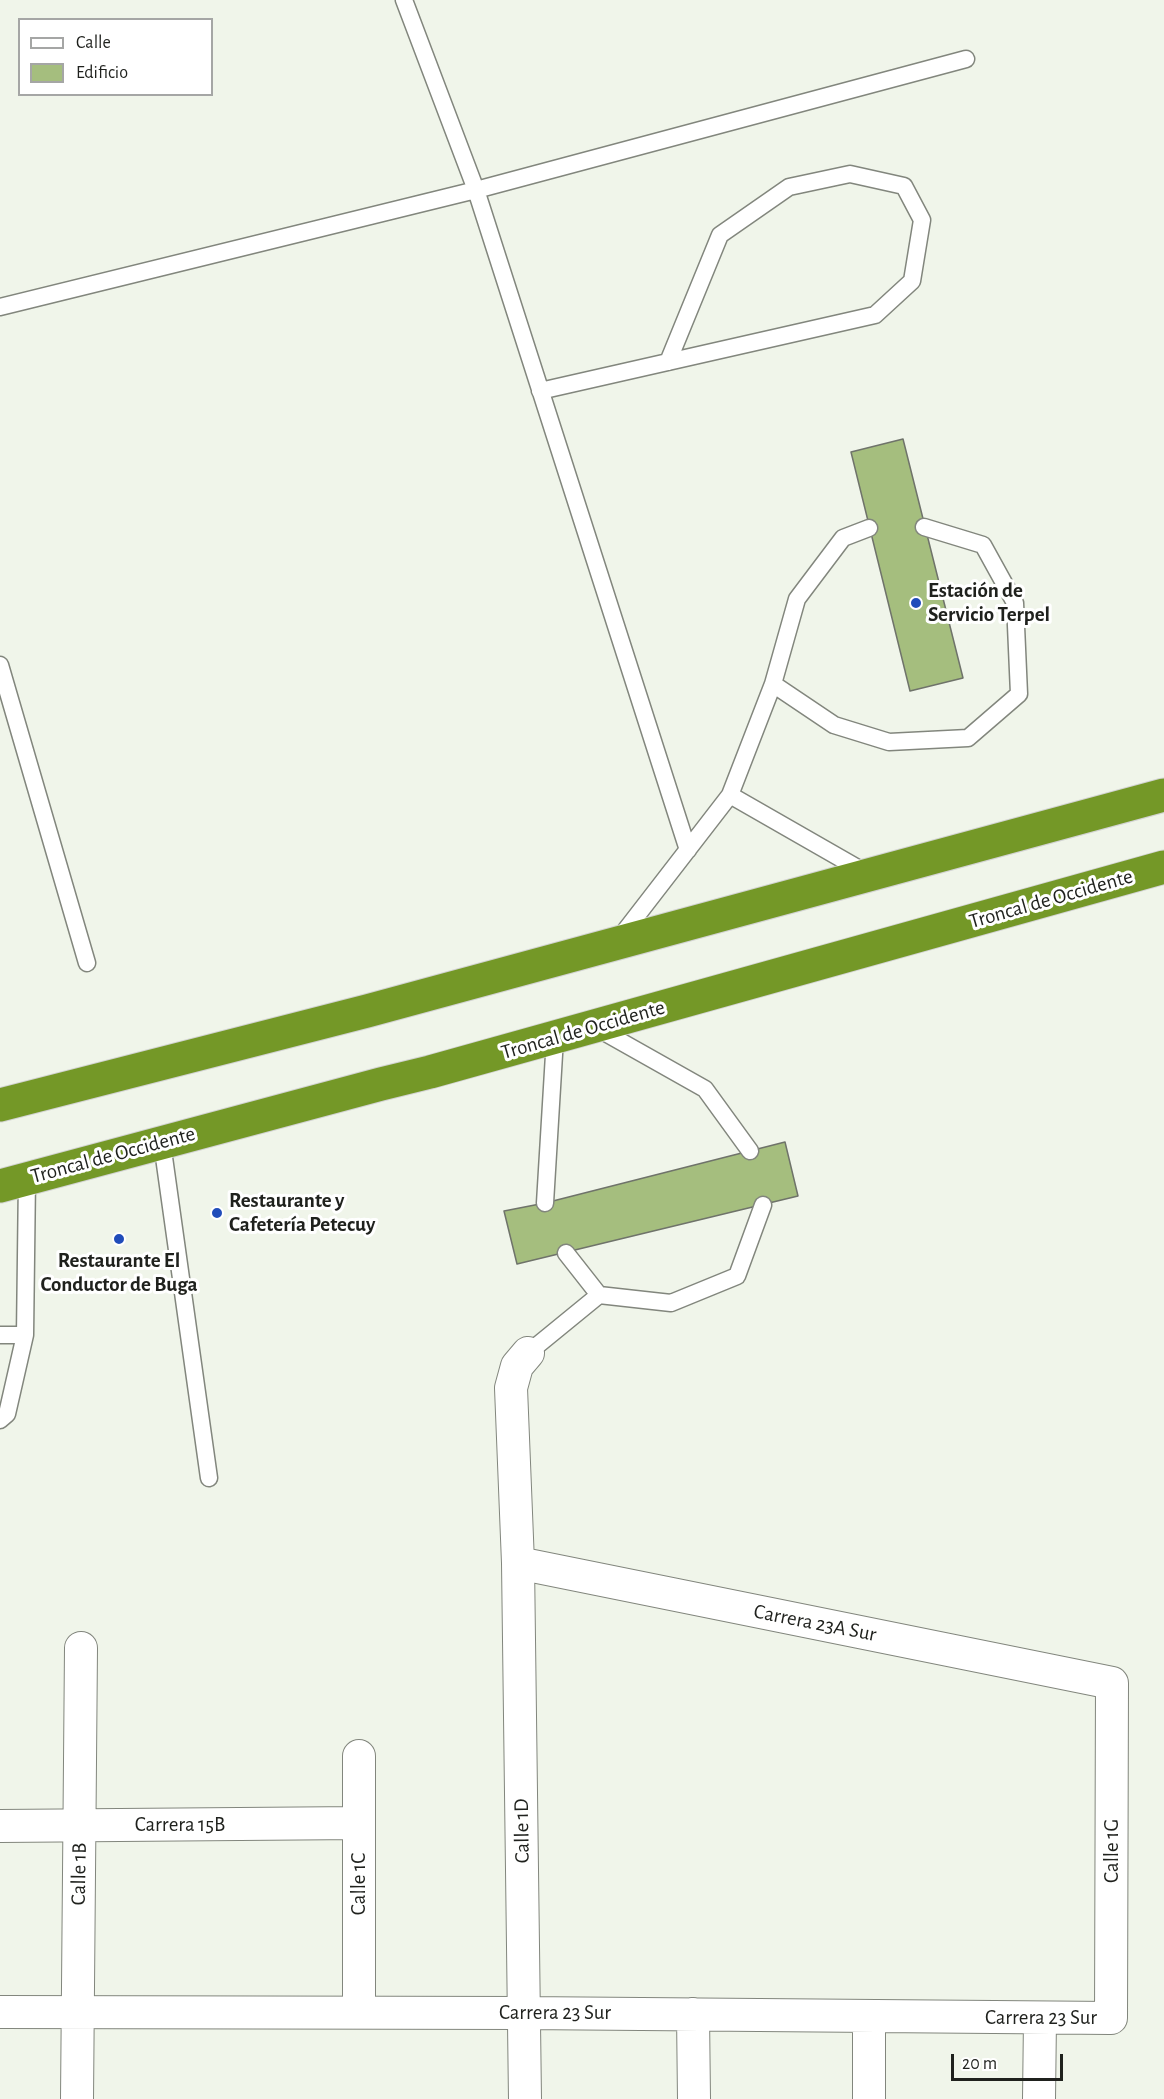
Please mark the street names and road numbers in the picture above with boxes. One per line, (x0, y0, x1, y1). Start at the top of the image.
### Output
street label: Troncal de Occidente (966, 864, 1136, 934)
street label: Troncal de Occidente (498, 995, 668, 1065)
street label: Troncal de Occidente (28, 1121, 198, 1189)
street label: Carrera 23A Sur (752, 1599, 878, 1647)
street label: Calle 1D (509, 1798, 535, 1864)
street label: Carrera 15B (135, 1812, 225, 1838)
street label: Calle 1G (1099, 1819, 1125, 1883)
street label: Calle 1B (66, 1842, 92, 1906)
street label: Calle 1C (346, 1853, 372, 1915)
street label: Carrera 23 Sur (499, 2000, 611, 2026)
street label: Carrera 23 Sur (985, 2005, 1097, 2031)

